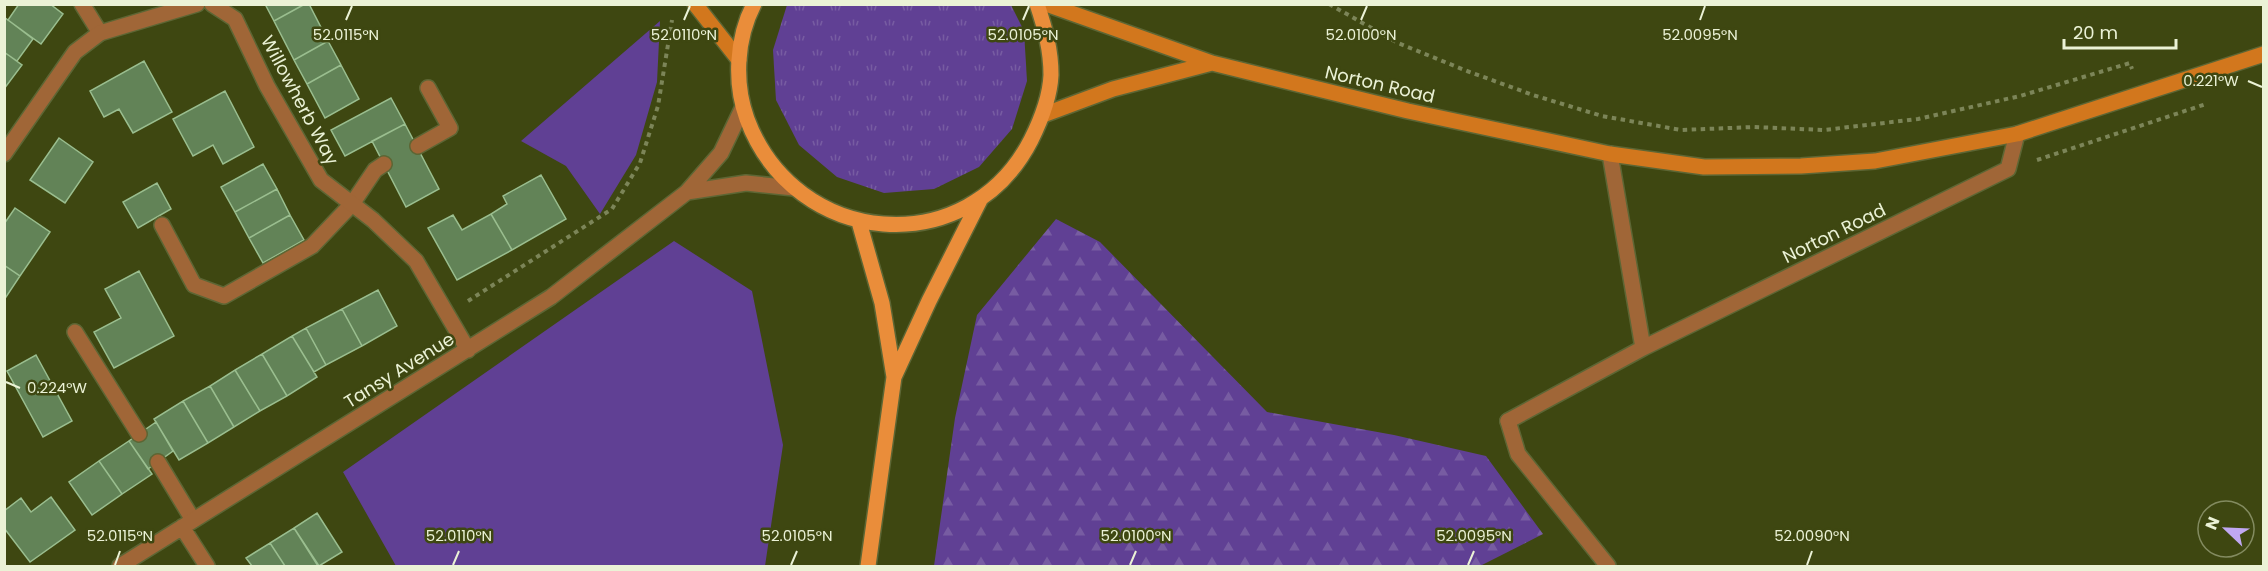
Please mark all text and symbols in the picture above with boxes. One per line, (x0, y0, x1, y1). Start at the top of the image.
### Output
scale bar (2064, 12, 2176, 50)
text: 20 m (2073, 20, 2118, 45)
text: 52.0115°N (313, 24, 379, 45)
text: 52.0110°N (651, 24, 717, 45)
text: 52.0105°N (988, 24, 1058, 45)
text: 52.0100°N (1326, 24, 1396, 45)
text: 52.0095°N (1662, 24, 1738, 45)
street label: Willowherb Way (255, 31, 345, 169)
street label: Norton Road (1323, 59, 1437, 109)
text: 0.221°W (2183, 70, 2239, 91)
street label: Norton Road (1778, 197, 1890, 269)
street label: Tansy Avenue (339, 326, 459, 414)
text: 0.224°W (27, 377, 87, 398)
north arrow (2196, 499, 2256, 559)
text: N (2200, 513, 2226, 533)
text: 52.0115°N (87, 525, 153, 546)
text: 52.0110°N (426, 525, 492, 546)
text: 52.0105°N (762, 525, 832, 546)
text: 52.0100°N (1101, 525, 1171, 546)
text: 52.0095°N (1436, 525, 1512, 546)
text: 52.0090°N (1774, 525, 1850, 546)

